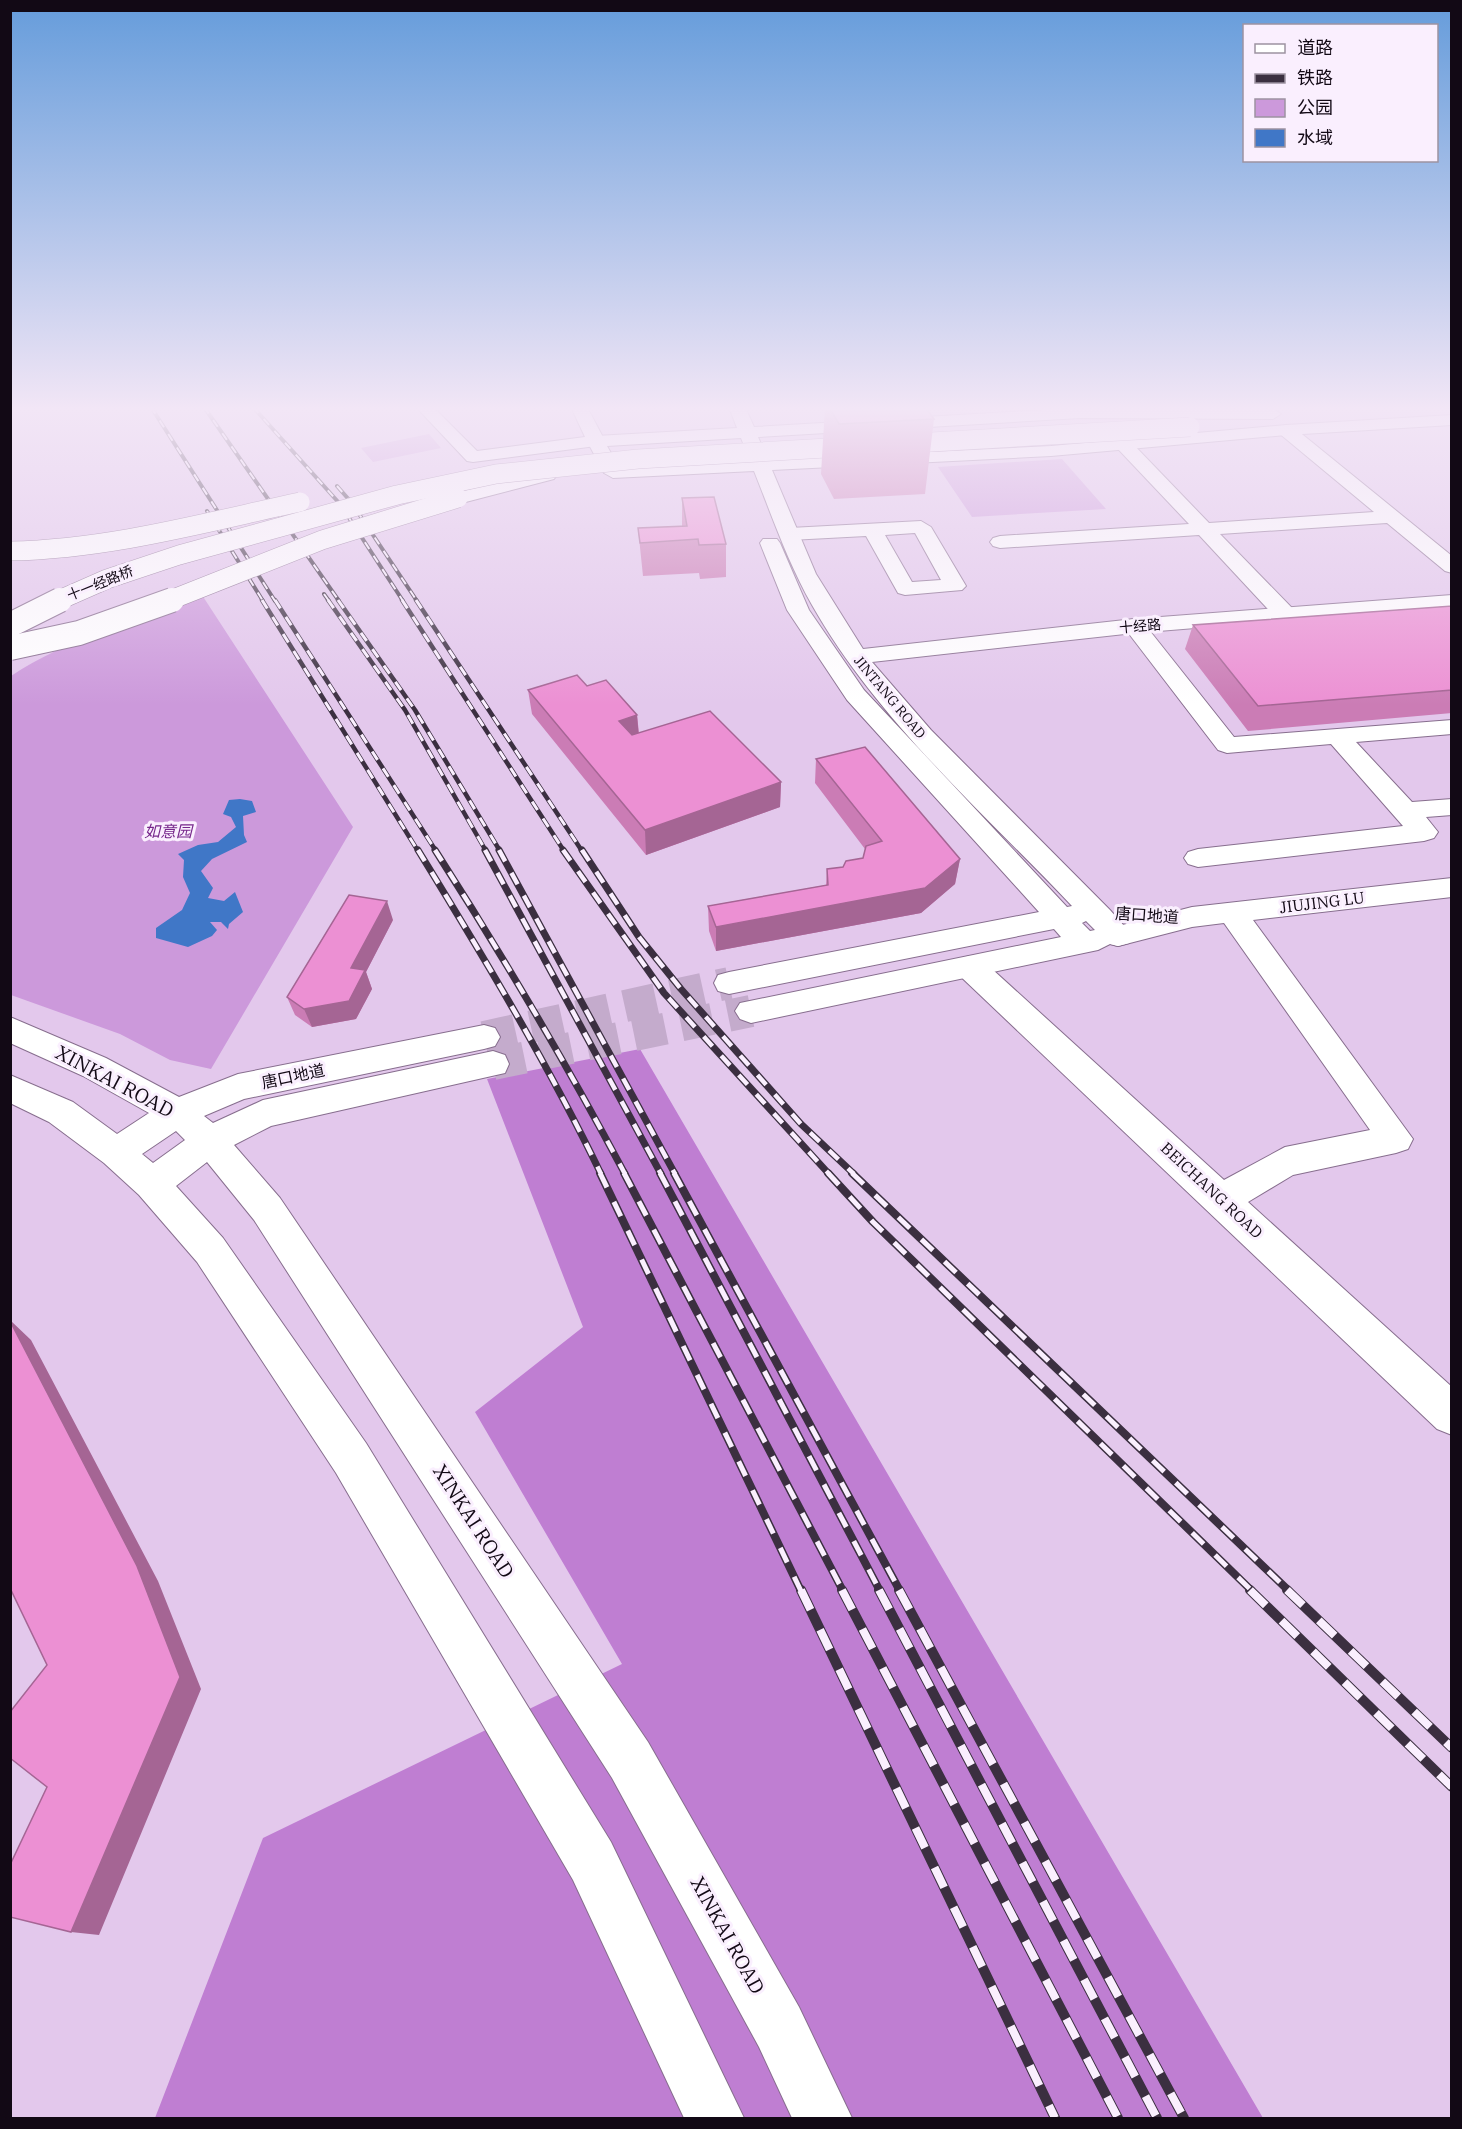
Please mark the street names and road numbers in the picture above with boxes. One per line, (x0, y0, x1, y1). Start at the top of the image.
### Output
street label: 十一经路桥 (64, 562, 136, 604)
street label: 十经路 (1118, 615, 1162, 637)
street label: JINTANG ROAD (850, 652, 930, 742)
street label: JIUJING LU (1278, 887, 1366, 917)
street label: 唐口地道 (1114, 903, 1180, 927)
street label: XINKAI ROAD (51, 1039, 179, 1123)
street label: 唐口地道 (260, 1060, 326, 1092)
street label: BEICHANG ROAD (1157, 1138, 1267, 1242)
street label: XINKAI ROAD (427, 1459, 521, 1583)
street label: XINKAI ROAD (685, 1872, 771, 1998)

